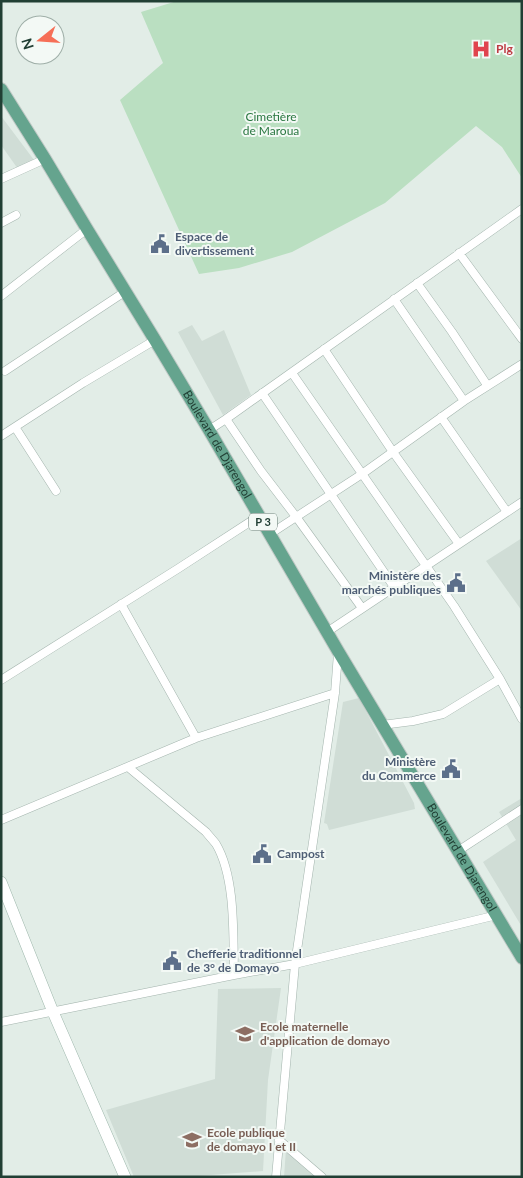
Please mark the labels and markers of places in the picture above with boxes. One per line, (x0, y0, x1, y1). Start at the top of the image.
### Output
hospital icon: Plg (470, 38, 492, 60)
place label: Plg (496, 41, 513, 56)
place label: Espace de divertissement (175, 229, 255, 258)
public building icon: Espace de divertissement (149, 233, 171, 255)
place label: Ministère des marchés publiques (342, 568, 441, 597)
public building icon: Ministère des marchés publiques (445, 572, 467, 594)
place label: Ministère du Commerce (362, 754, 437, 783)
public building icon: Ministère du Commerce (440, 758, 462, 780)
public building icon: Campost (251, 843, 273, 865)
place label: Campost (277, 846, 325, 861)
place label: Chefferie traditionnel de 3° de Domayo (187, 946, 302, 975)
public building icon: Chefferie traditionnel de 3° de Domayo (161, 950, 183, 972)
place label: Ecole maternelle d'application de domayo (260, 1019, 390, 1048)
school or university icon: Ecole maternelle d'application de domayo (234, 1023, 256, 1045)
place label: Ecole publique de domayo I et II (207, 1125, 296, 1154)
school or university icon: Ecole publique de domayo I et II (181, 1129, 203, 1151)

